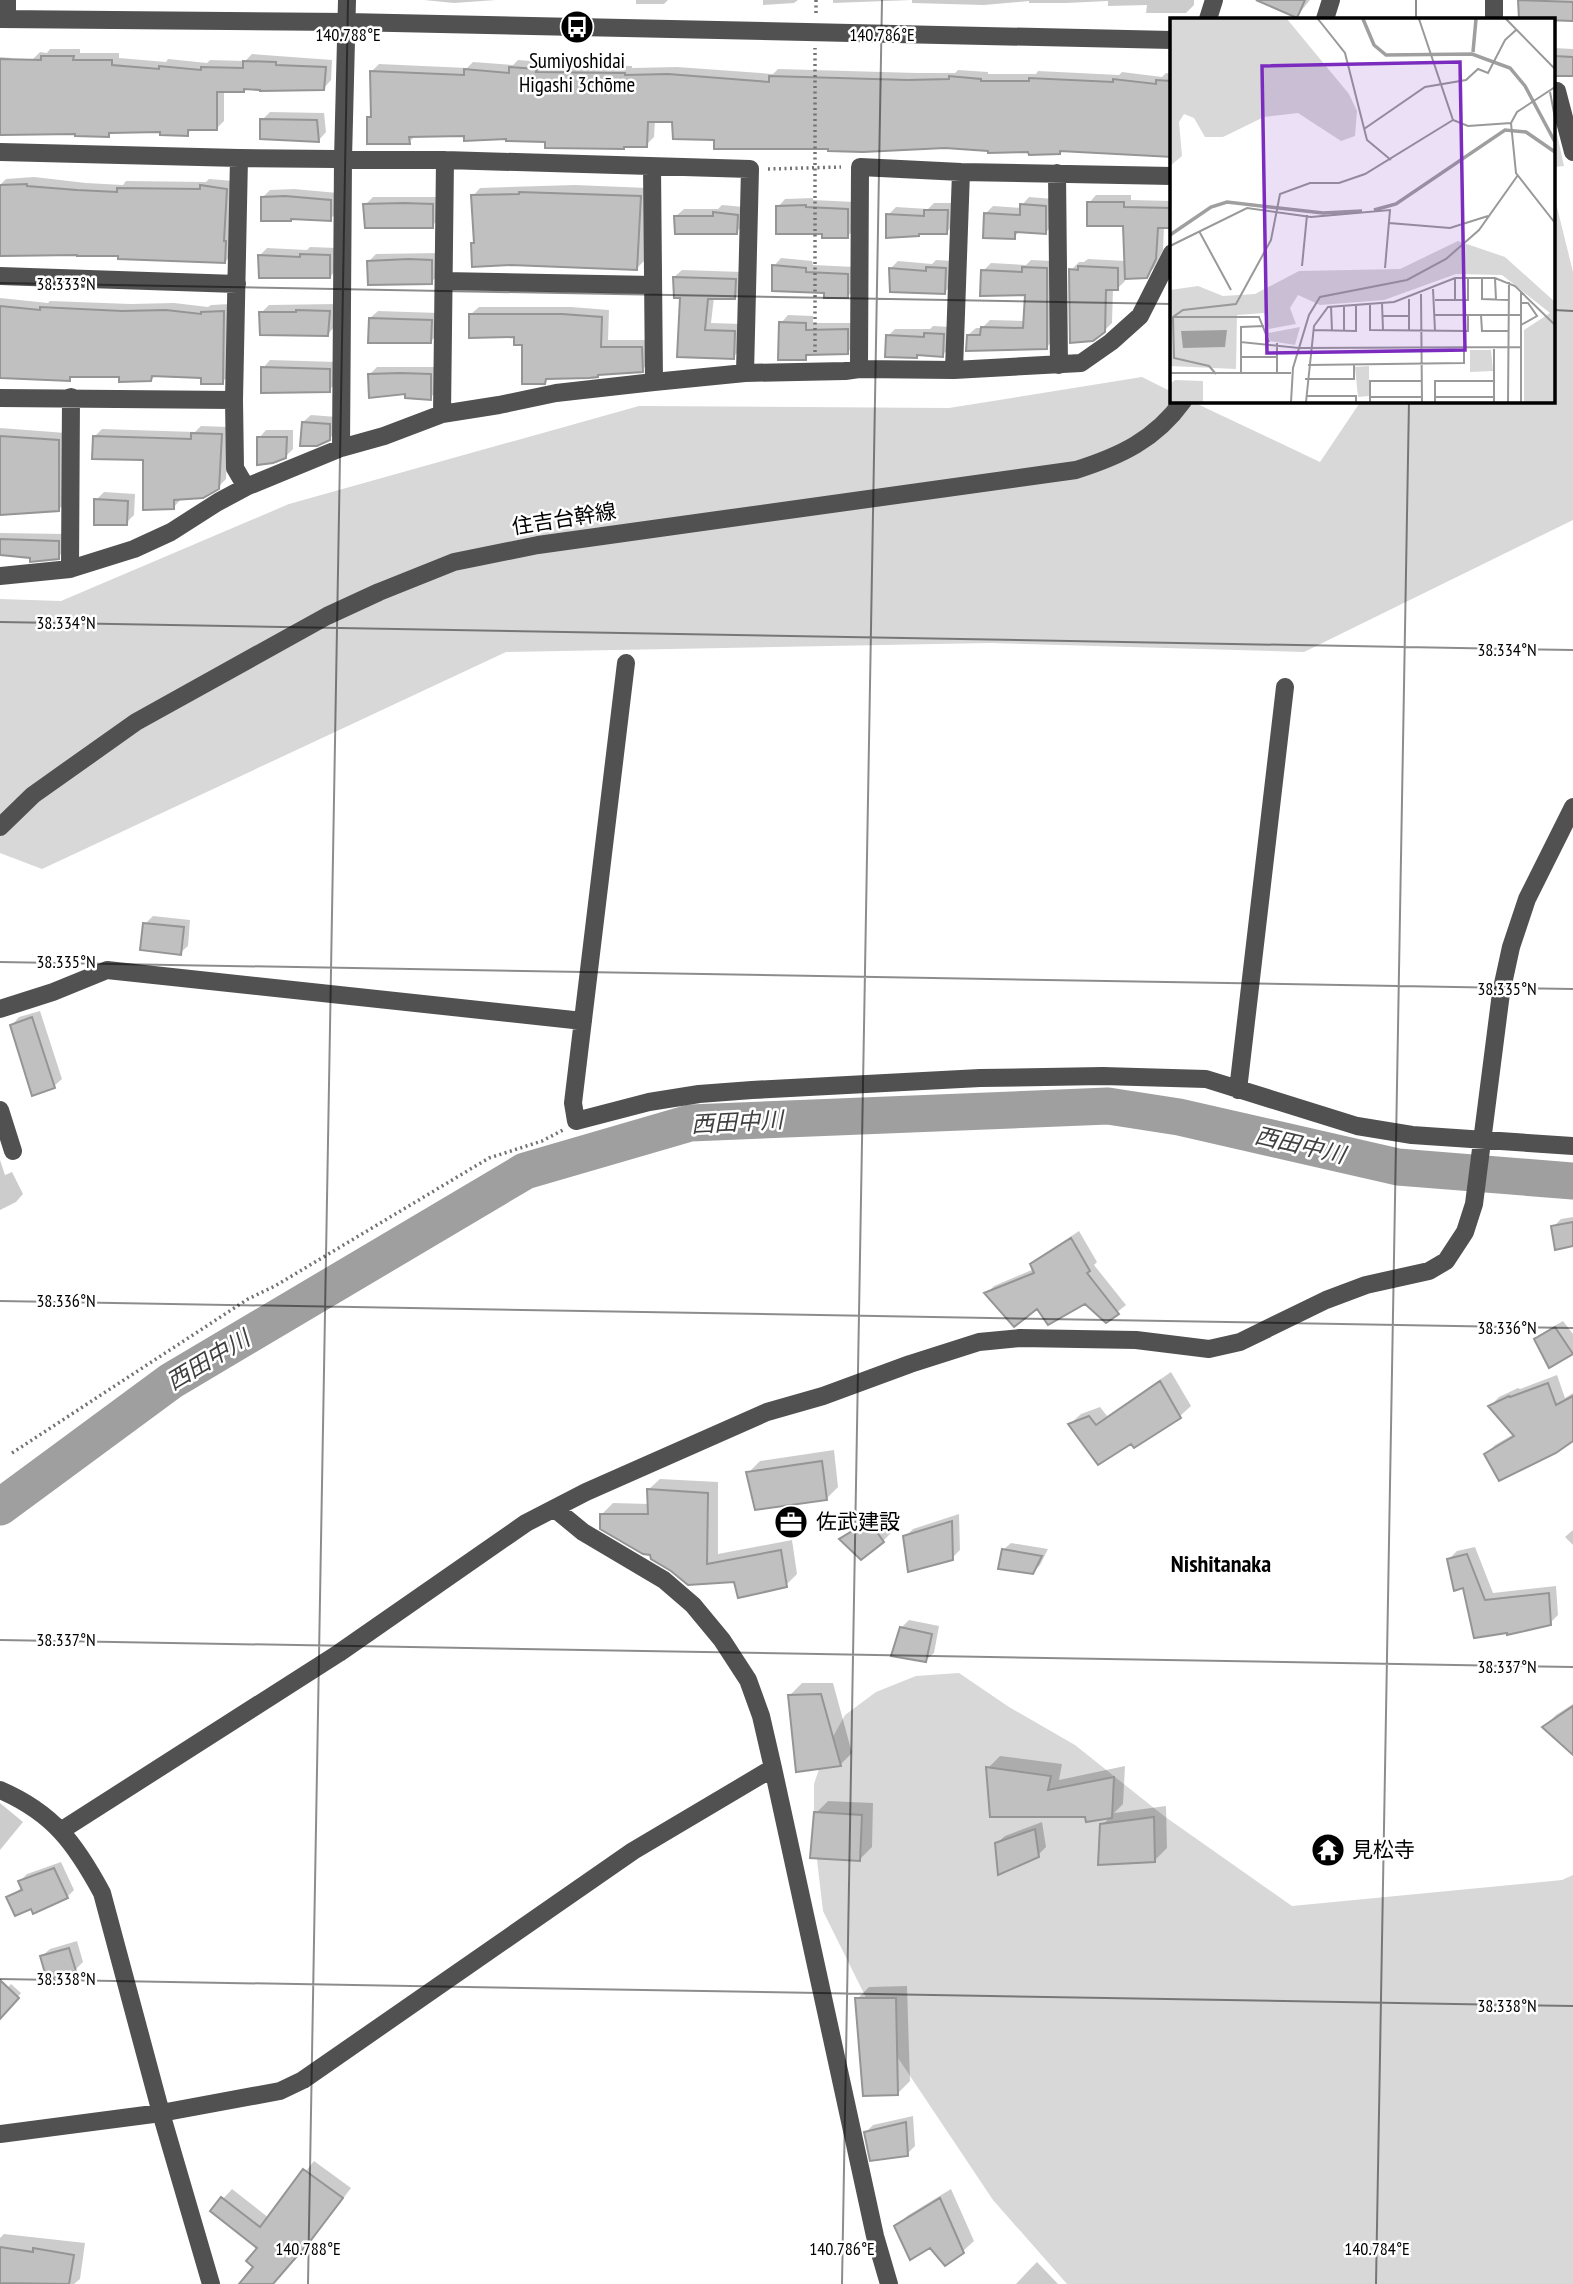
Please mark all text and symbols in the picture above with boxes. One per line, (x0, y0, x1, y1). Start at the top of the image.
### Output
bus stop icon: Sumiyoshidai Higashi 3chōme (558, 8, 596, 46)
inset map (1170, 18, 1556, 402)
text: 140.788°E (315, 23, 381, 46)
text: 140.786°E (849, 23, 915, 46)
place label: Sumiyoshidai Higashi 3chōme (519, 47, 635, 98)
text: 38.333°N (36, 272, 96, 295)
street label: 住吉台幹線 (510, 497, 618, 540)
text: 38.334°N (36, 611, 96, 634)
text: 38.334°N (1477, 638, 1537, 661)
text: 38.335°N (36, 950, 96, 973)
text: 38.335°N (1477, 977, 1537, 1000)
water label: 西田中川 (690, 1104, 787, 1138)
water label: 西田中川 (1252, 1120, 1351, 1170)
text: 38.336°N (36, 1289, 96, 1312)
text: 38.336°N (1477, 1316, 1537, 1339)
water label: 西田中川 (161, 1322, 257, 1396)
office icon: 佐武建設 (772, 1503, 810, 1541)
place label: 佐武建設 (816, 1508, 900, 1535)
district label: Nishitanaka (1171, 1548, 1271, 1579)
text: 38.337°N (36, 1628, 96, 1651)
text: 38.337°N (1477, 1655, 1537, 1678)
temple icon: 見松寺 (1309, 1831, 1347, 1869)
place label: 見松寺 (1352, 1836, 1415, 1863)
text: 38.338°N (36, 1967, 96, 1990)
text: 38.338°N (1477, 1994, 1537, 2017)
text: 140.788°E (275, 2237, 341, 2260)
text: 140.786°E (809, 2237, 875, 2260)
text: 140.784°E (1344, 2237, 1410, 2260)

